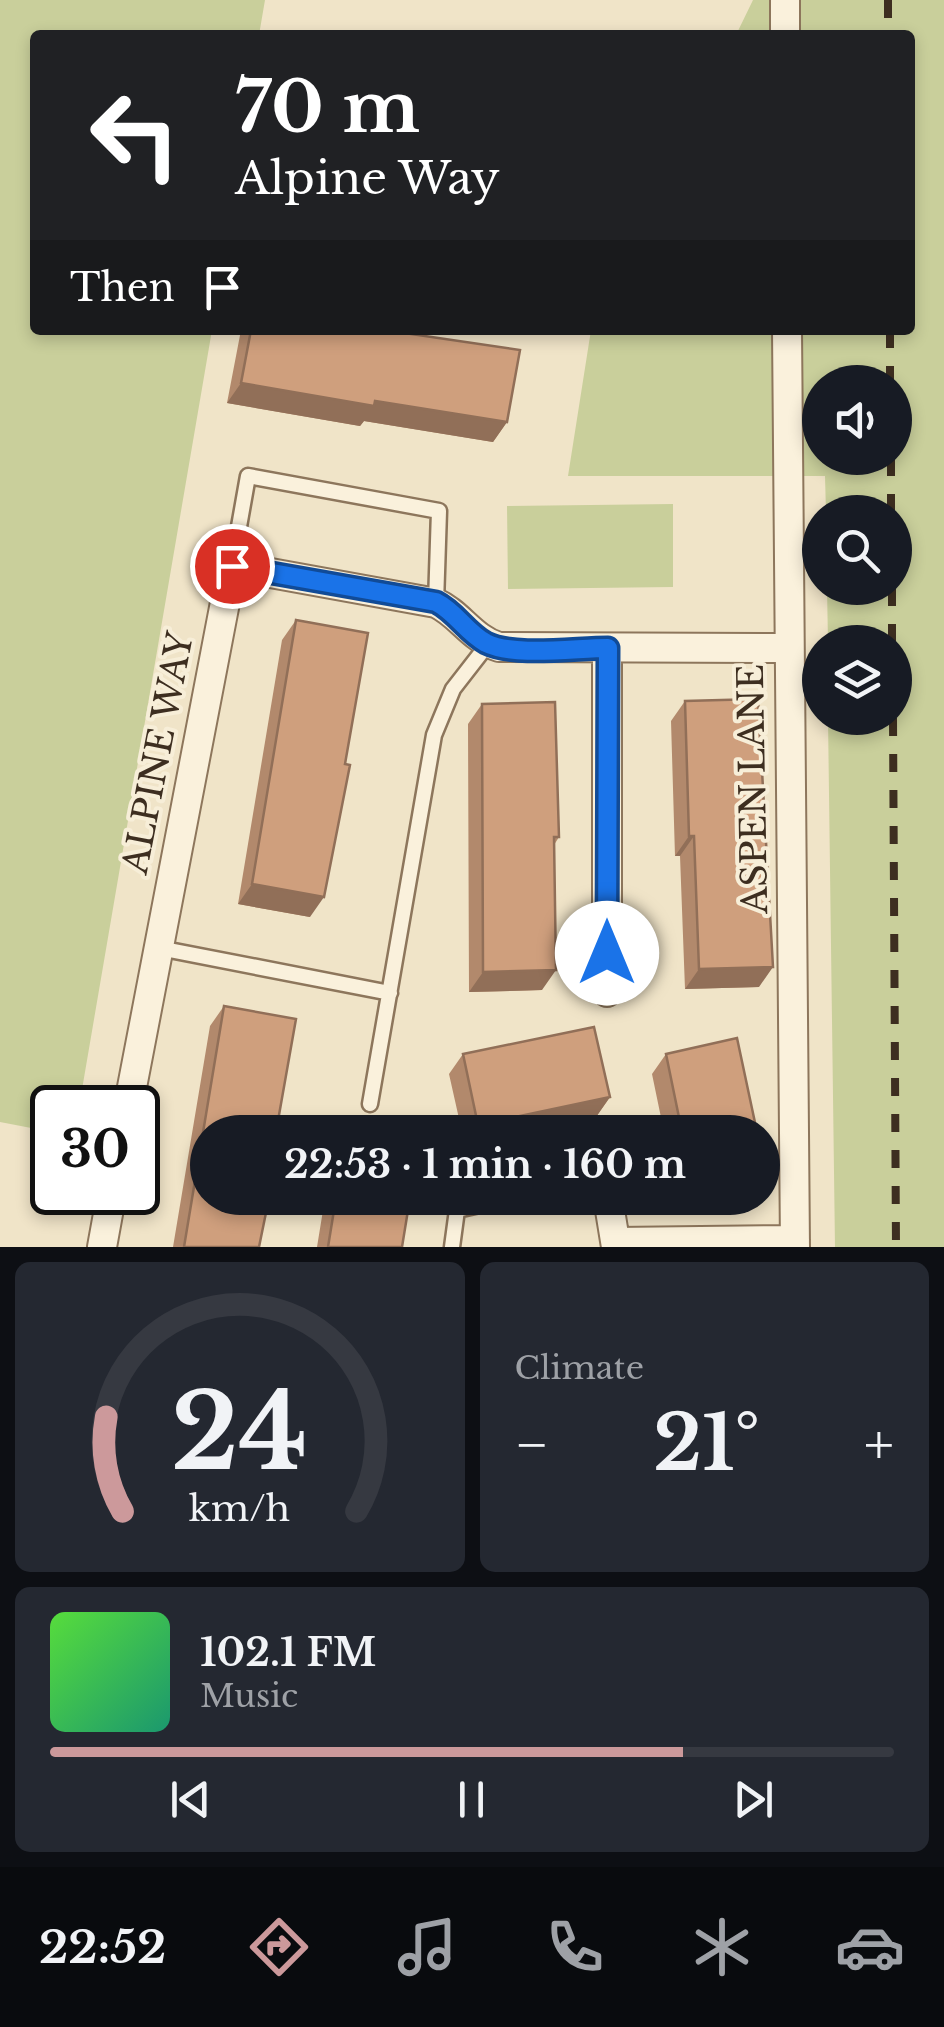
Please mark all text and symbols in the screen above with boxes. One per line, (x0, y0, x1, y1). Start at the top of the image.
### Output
text: 70 m (235, 64, 420, 151)
icon: left (70, 70, 200, 200)
text: Alpine Way (235, 150, 500, 206)
icon: arrive (195, 260, 250, 315)
text: Then (70, 264, 175, 311)
map controls (802, 365, 912, 735)
button: sound (802, 365, 912, 475)
button: search (802, 495, 912, 605)
pin (190, 524, 275, 609)
icon: arrive (205, 539, 260, 594)
button: layers (802, 625, 912, 735)
street label: ALPINE WAY (113, 628, 202, 878)
street label: ASPEN LANE (729, 664, 776, 915)
position arrow (555, 901, 659, 1005)
speed limit sign: 30 (30, 1085, 160, 1215)
text: 22:53 · 1 min · 160 m (284, 1141, 686, 1188)
text: Climate (515, 1348, 644, 1388)
text: 24 (171, 1368, 308, 1497)
text: 21° (653, 1397, 760, 1490)
text: − (515, 1411, 549, 1479)
text: + (864, 1411, 894, 1479)
text: km/h (189, 1486, 290, 1531)
text: 102.1 FM (200, 1629, 376, 1676)
text: Music (200, 1676, 298, 1716)
icon: previous (163, 1772, 218, 1827)
icon: pause (444, 1772, 499, 1827)
icon: next (726, 1772, 781, 1827)
icon: directions (244, 1912, 314, 1982)
icon: music (392, 1912, 462, 1982)
icon: phone (540, 1912, 610, 1982)
icon: climate (687, 1912, 757, 1982)
icon: car (835, 1912, 905, 1982)
text: 22:52 (39, 1919, 166, 1975)

